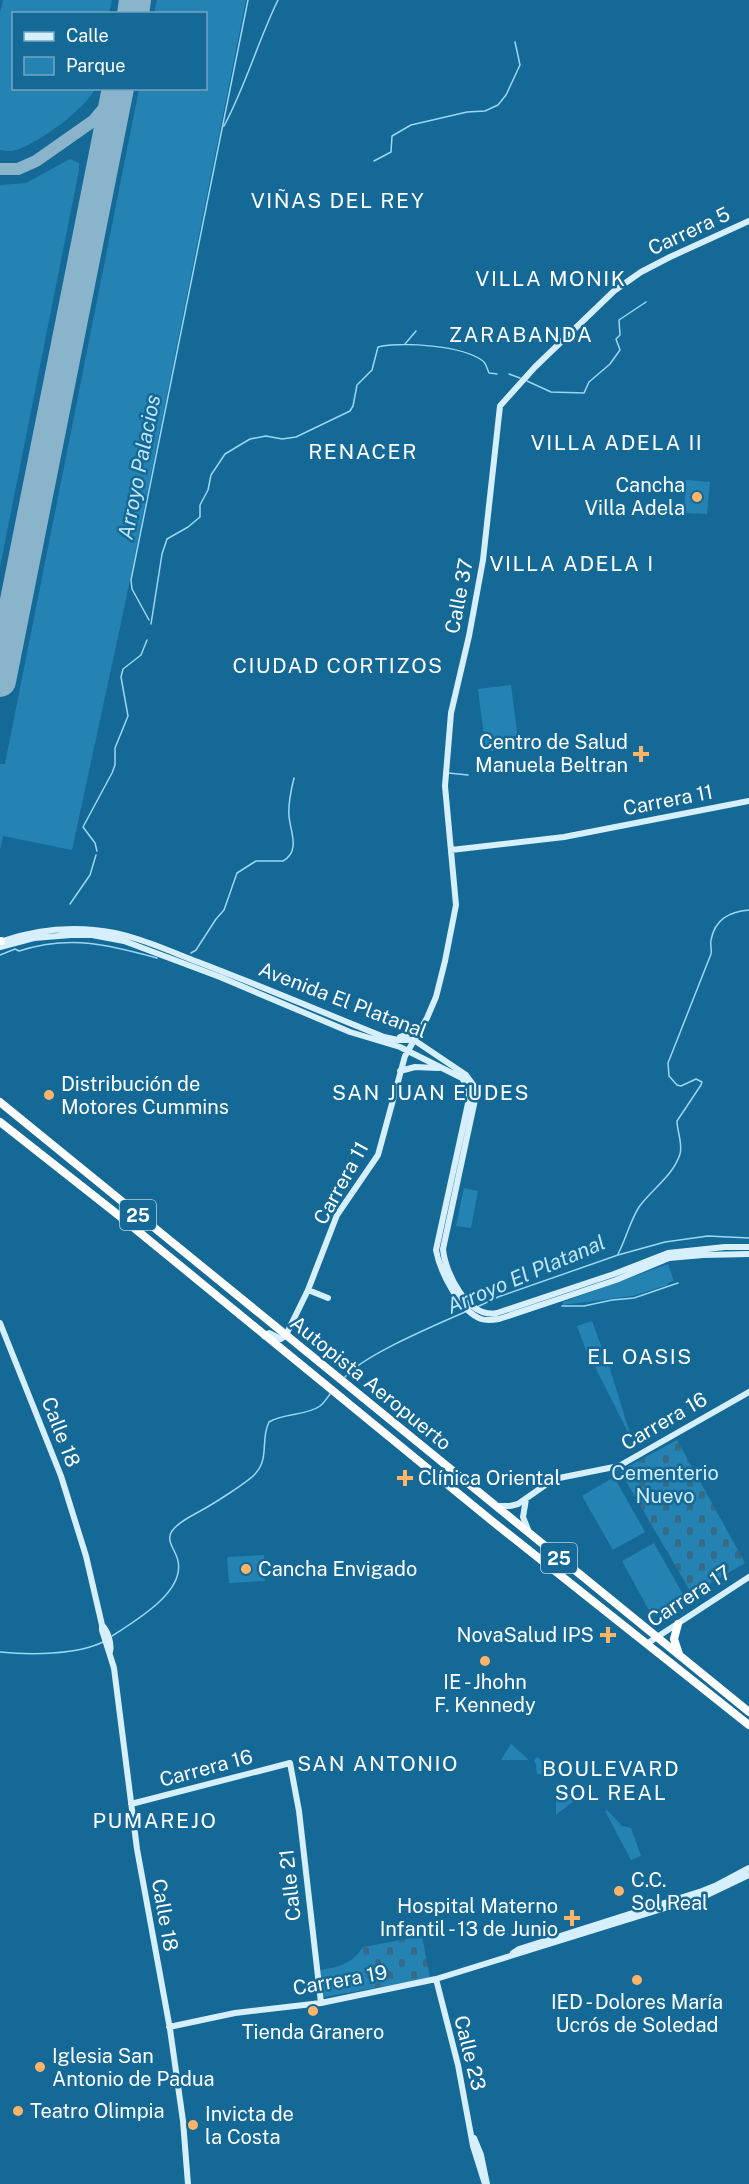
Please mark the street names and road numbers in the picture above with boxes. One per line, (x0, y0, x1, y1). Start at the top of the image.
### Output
street label: Carrera 5 (644, 202, 734, 260)
street label: Calle 37 (440, 556, 478, 636)
street label: Carrera 11 (621, 780, 715, 820)
street label: Avenida El Platanal (255, 957, 431, 1043)
street label: Carrera 11 (308, 1137, 374, 1229)
road number: 25 (120, 1200, 156, 1230)
street label: Autopista Aeropuerto (286, 1311, 456, 1455)
street label: Carrera 16 (617, 1387, 711, 1455)
street label: Calle 18 (37, 1394, 85, 1470)
road number: 25 (541, 1543, 577, 1573)
street label: Carrera 17 (643, 1560, 735, 1632)
street label: Carrera 16 (157, 1744, 255, 1792)
street label: Calle 21 (274, 1848, 306, 1922)
street label: Calle 18 (147, 1877, 183, 1953)
street label: Carrera 19 (291, 1960, 389, 2000)
street label: Calle 23 (449, 2013, 491, 2093)

